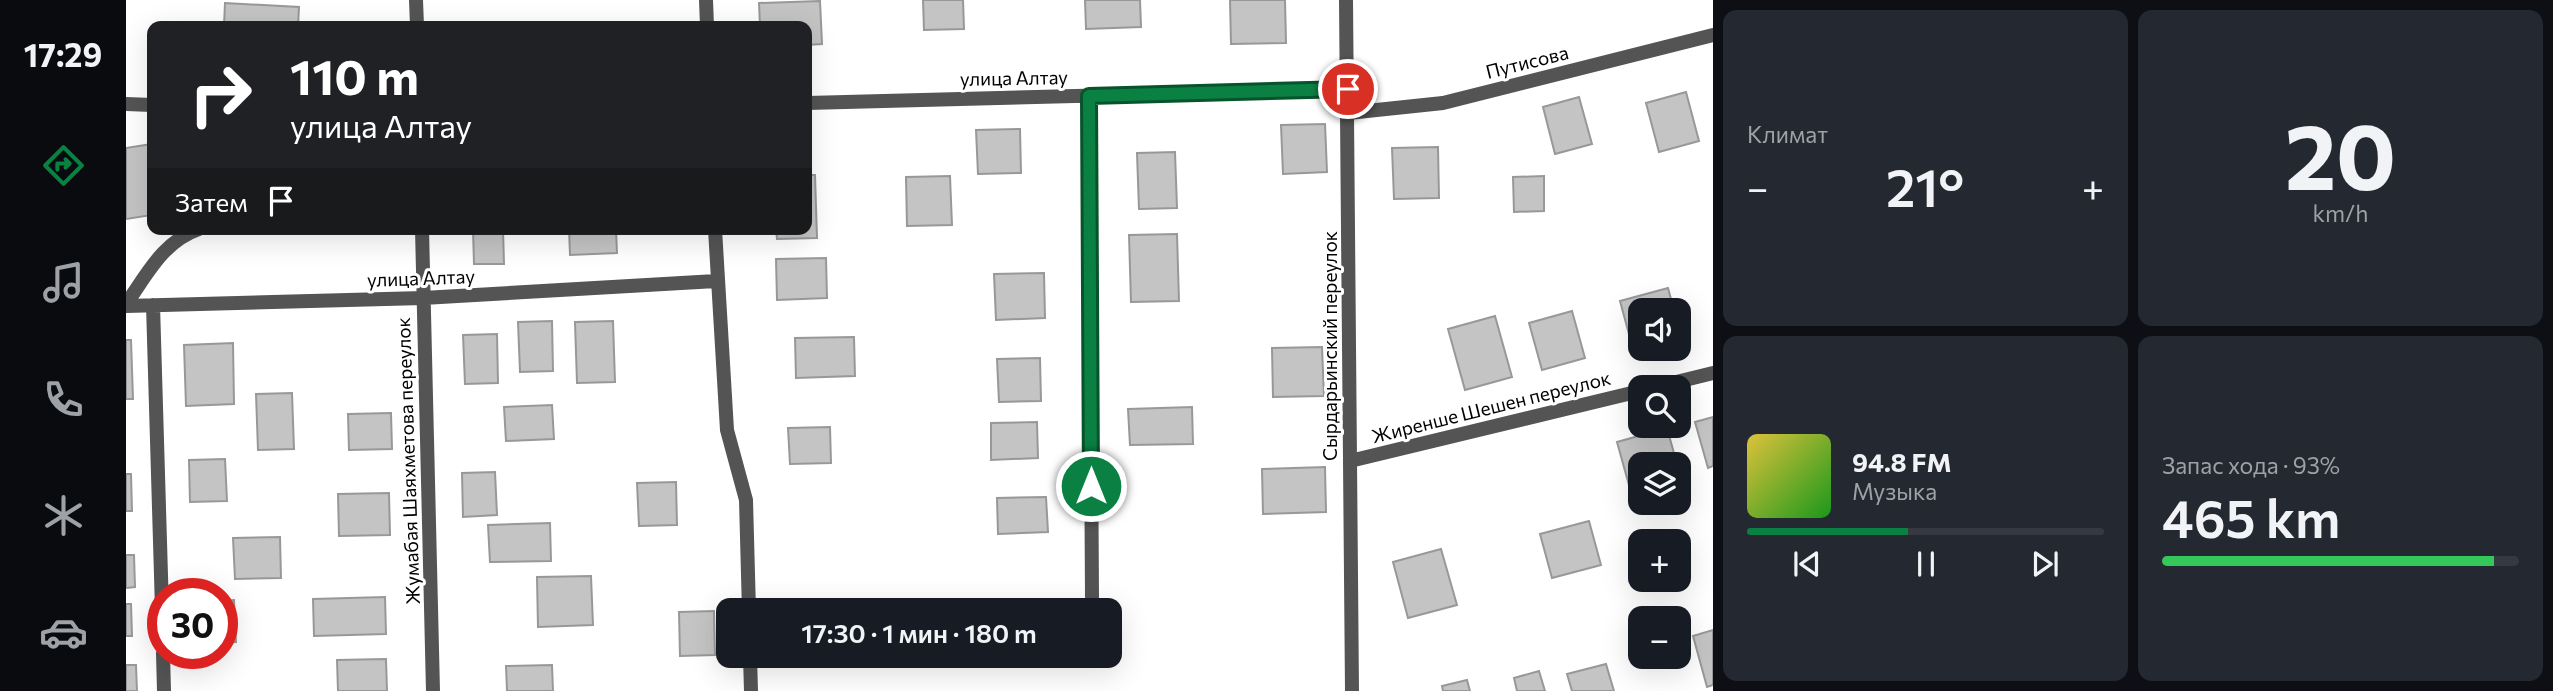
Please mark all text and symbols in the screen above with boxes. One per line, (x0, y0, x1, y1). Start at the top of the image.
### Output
text: 17:29 (24, 34, 102, 74)
street label: Путисова (1483, 40, 1571, 83)
text: 110 m (290, 45, 419, 105)
icon: right (175, 49, 266, 140)
pin (1318, 59, 1378, 119)
street label: улица Алтау (960, 65, 1068, 90)
icon: arrive (1329, 70, 1367, 108)
text: 20 (2285, 97, 2396, 209)
text: улица Алтау (290, 105, 472, 145)
text: Климат (1747, 120, 1828, 148)
icon: directions (39, 141, 88, 190)
text: 21° (1886, 154, 1964, 218)
text: − (1747, 163, 1769, 210)
text: + (2082, 163, 2104, 210)
icon: arrive (262, 182, 300, 220)
text: Затем (175, 186, 248, 217)
text: km/h (2313, 199, 2368, 227)
street label: Сырдарьинский переулок (1318, 231, 1341, 461)
icon: music (39, 258, 88, 307)
street label: улица Алтау (367, 264, 476, 291)
map controls (1628, 298, 1691, 669)
button: sound (1628, 298, 1691, 361)
street label: Жумабая Шаяхметова переулок (391, 317, 424, 605)
street label: Жиренше Шешен переулок (1369, 366, 1613, 447)
icon: phone (39, 375, 88, 424)
button: search (1628, 375, 1691, 438)
text: 94.8 FM (1852, 446, 1952, 477)
position arrow (1054, 449, 1128, 523)
text: Запас хода · 93% (2162, 451, 2340, 479)
button: layers (1628, 452, 1691, 515)
text: Музыка (1852, 477, 1937, 505)
text: 465 km (2162, 485, 2340, 549)
icon: climate (39, 491, 88, 540)
button: + (1628, 529, 1691, 592)
icon: previous (1788, 545, 1826, 583)
icon: pause (1907, 545, 1945, 583)
icon: next (2026, 545, 2064, 583)
speed limit sign: 30 (147, 578, 238, 669)
button: − (1628, 606, 1691, 669)
icon: car (39, 608, 88, 657)
text: 17:30 · 1 мин · 180 m (801, 617, 1037, 648)

